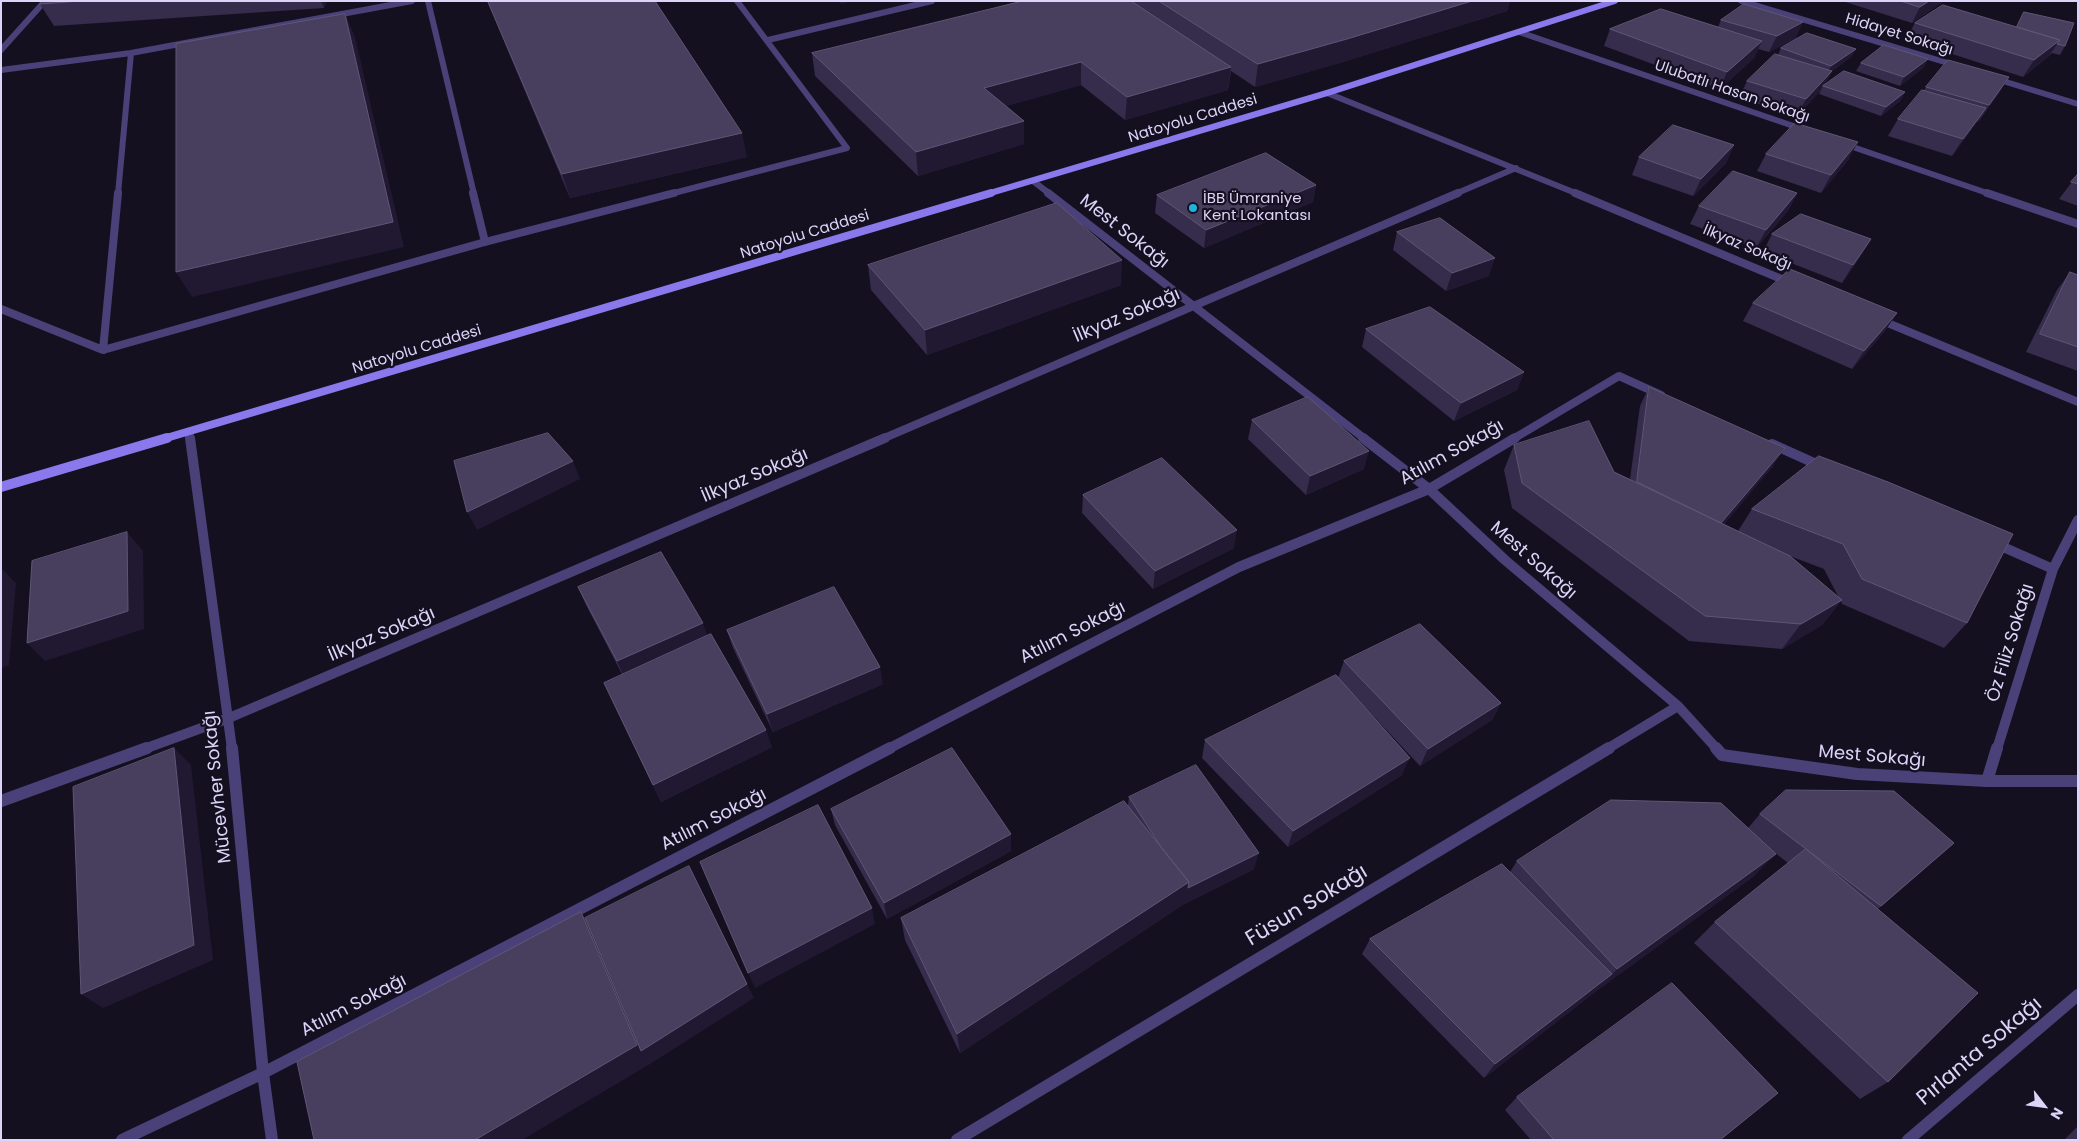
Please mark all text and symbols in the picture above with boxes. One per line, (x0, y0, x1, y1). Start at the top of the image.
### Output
street label: Hidayet Sokağı (1843, 10, 1955, 60)
street label: Ulubatlı Hasan Sokağı (1652, 57, 1812, 127)
street label: Natoyolu Caddesi (1126, 91, 1260, 147)
street label: Mest Sokağı (1075, 190, 1173, 274)
place label: İBB Ümraniye Kent Lokantası (1203, 190, 1311, 225)
marker: İBB Ümraniye Kent Lokantası (1187, 202, 1199, 214)
street label: Natoyolu Caddesi (738, 207, 872, 263)
street label: İlkyaz Sokağı (1700, 221, 1794, 275)
street label: İlkyaz Sokağı (1071, 284, 1183, 348)
street label: Natoyolu Caddesi (350, 322, 484, 378)
street label: Atılım Sokağı (1396, 416, 1508, 490)
street label: İlkyaz Sokağı (699, 444, 811, 508)
street label: Mest Sokağı (1485, 518, 1581, 604)
street label: Öz Filiz Sokağı (1983, 581, 2039, 705)
street label: Atılım Sokağı (1017, 597, 1129, 669)
street label: İlkyaz Sokağı (326, 603, 438, 667)
street label: Mücevher Sokağı (199, 710, 237, 864)
street label: Mest Sokağı (1817, 742, 1927, 772)
street label: Atılım Sokağı (658, 784, 770, 856)
street label: Füsun Sokağı (1242, 860, 1372, 952)
street label: Atılım Sokağı (298, 970, 410, 1042)
street label: Pırlanta Sokağı (1912, 992, 2048, 1112)
north arrow (2019, 1081, 2069, 1131)
text: N (2046, 1104, 2068, 1123)

